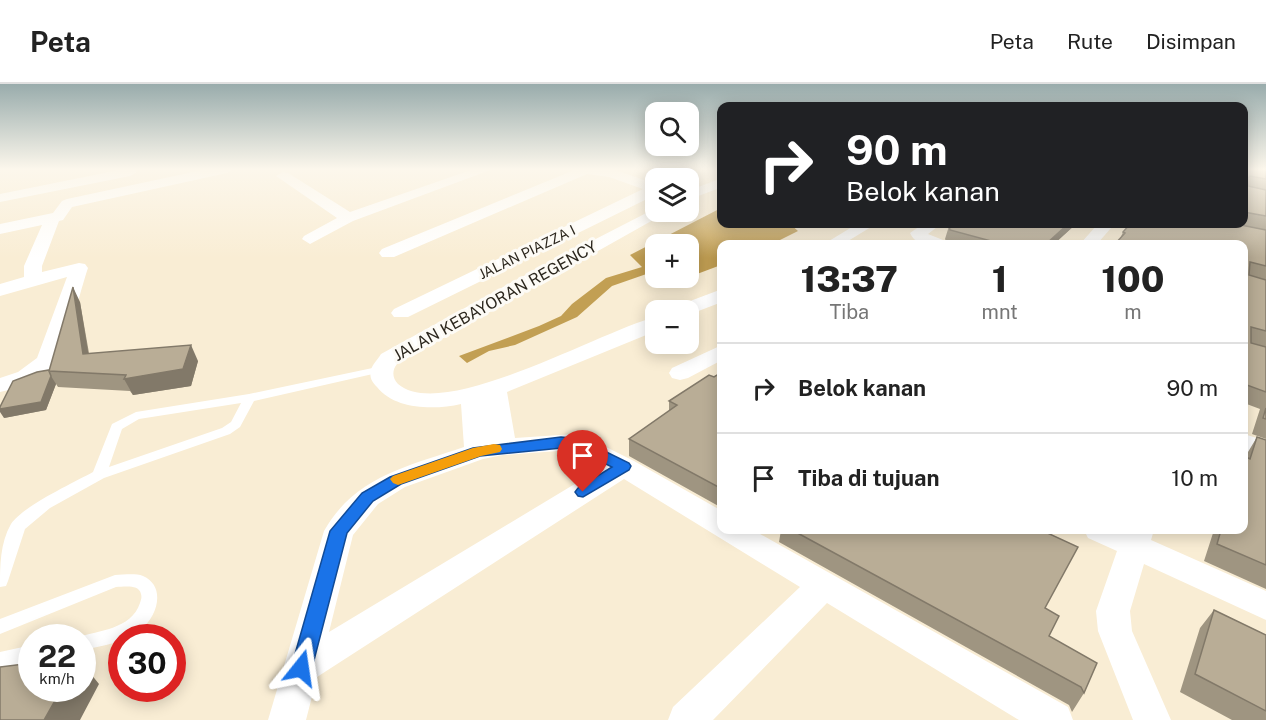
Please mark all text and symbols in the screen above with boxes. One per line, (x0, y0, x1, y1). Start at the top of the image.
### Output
text: Peta (30, 25, 91, 58)
text: Peta (990, 29, 1034, 54)
text: Rute (1067, 29, 1113, 54)
text: Disimpan (1146, 29, 1236, 54)
map controls (645, 102, 699, 354)
button: search (645, 102, 699, 156)
text: 90 m (846, 125, 948, 174)
icon: right (747, 126, 825, 204)
button: layers (645, 168, 699, 222)
text: Belok kanan (846, 175, 1000, 207)
street label: JALAN PIAZZA I (476, 222, 578, 282)
button: + (645, 234, 699, 288)
street label: JALAN KEBAYORAN REGENCY (390, 237, 600, 365)
text: 13:37 (800, 258, 898, 300)
text: 1 (992, 258, 1008, 300)
text: 100 (1101, 258, 1164, 300)
button: − (645, 300, 699, 354)
text: Tiba (829, 300, 869, 324)
text: mnt (982, 300, 1018, 324)
text: m (1124, 300, 1142, 324)
icon: right (747, 372, 780, 405)
text: Belok kanan (798, 375, 926, 401)
text: 90 m (1167, 375, 1218, 401)
pin (557, 430, 608, 492)
icon: arrive (566, 439, 599, 472)
icon: arrive (747, 462, 780, 495)
text: Tiba di tujuan (798, 465, 939, 491)
text: 10 m (1171, 465, 1218, 491)
speed limit sign: 30 (108, 624, 186, 702)
position arrow (269, 636, 333, 700)
text: 22 (38, 638, 76, 674)
text: km/h (39, 670, 75, 687)

